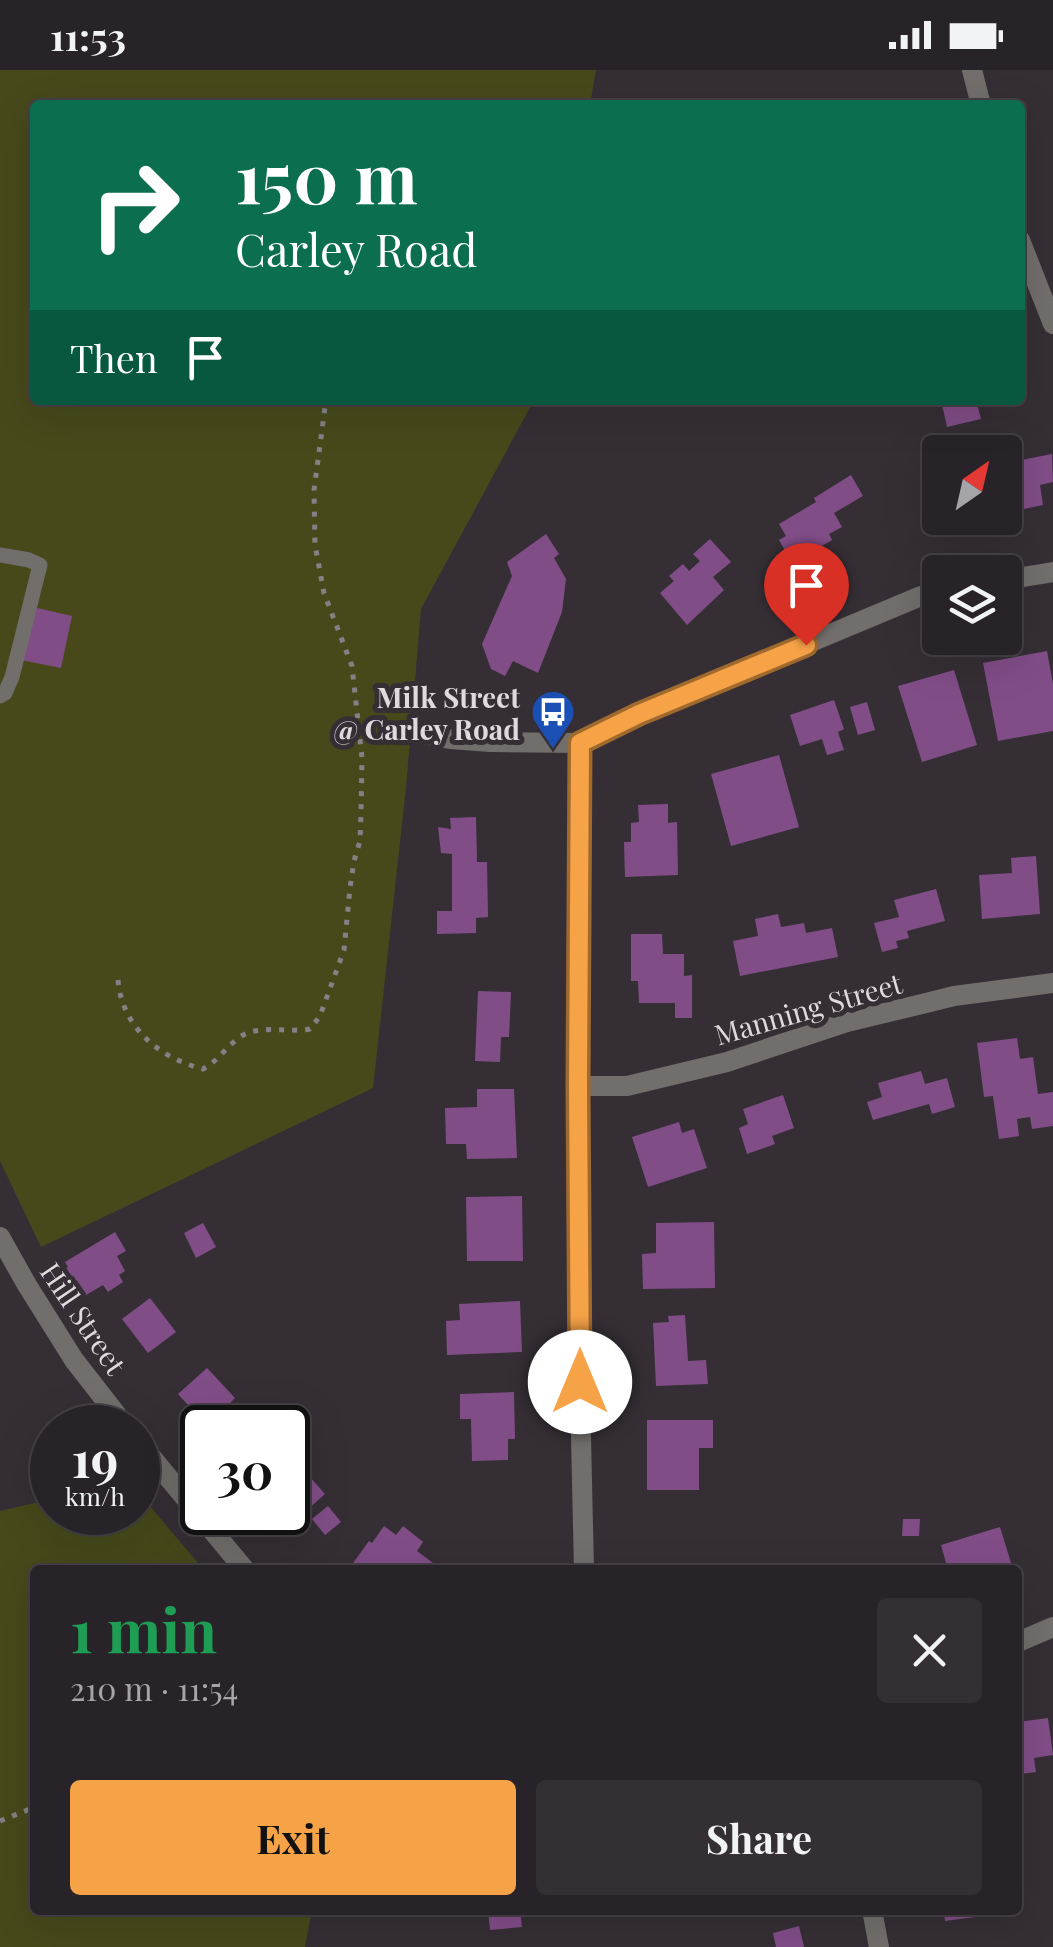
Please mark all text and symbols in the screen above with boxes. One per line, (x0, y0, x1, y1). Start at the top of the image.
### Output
text: 11:53 (50, 10, 126, 61)
text: 150 m (235, 128, 418, 222)
icon: right (70, 140, 200, 270)
text: Carley Road (235, 218, 477, 278)
icon: arrive (178, 330, 233, 385)
text: Then (70, 332, 158, 383)
north arrow (922, 435, 1022, 535)
map controls (922, 435, 1022, 655)
pin (764, 543, 849, 646)
button: layers (922, 555, 1022, 655)
icon: arrive (779, 558, 834, 613)
place label: Milk Street @ Carley Road (333, 678, 520, 747)
bus stop icon: Milk Street @ Carley Road (530, 689, 576, 750)
street label: Manning Street (710, 963, 907, 1052)
street label: Hill Street (33, 1255, 136, 1382)
position arrow (528, 1330, 632, 1434)
speed limit sign: 30 (180, 1405, 310, 1535)
text: 19 (72, 1424, 118, 1491)
text: km/h (65, 1479, 125, 1512)
text: 1 min (70, 1588, 217, 1668)
button: close (877, 1598, 982, 1703)
text: 210 m · 11:54 (70, 1666, 238, 1709)
button: Exit (70, 1780, 516, 1895)
button: Share (536, 1780, 982, 1895)

